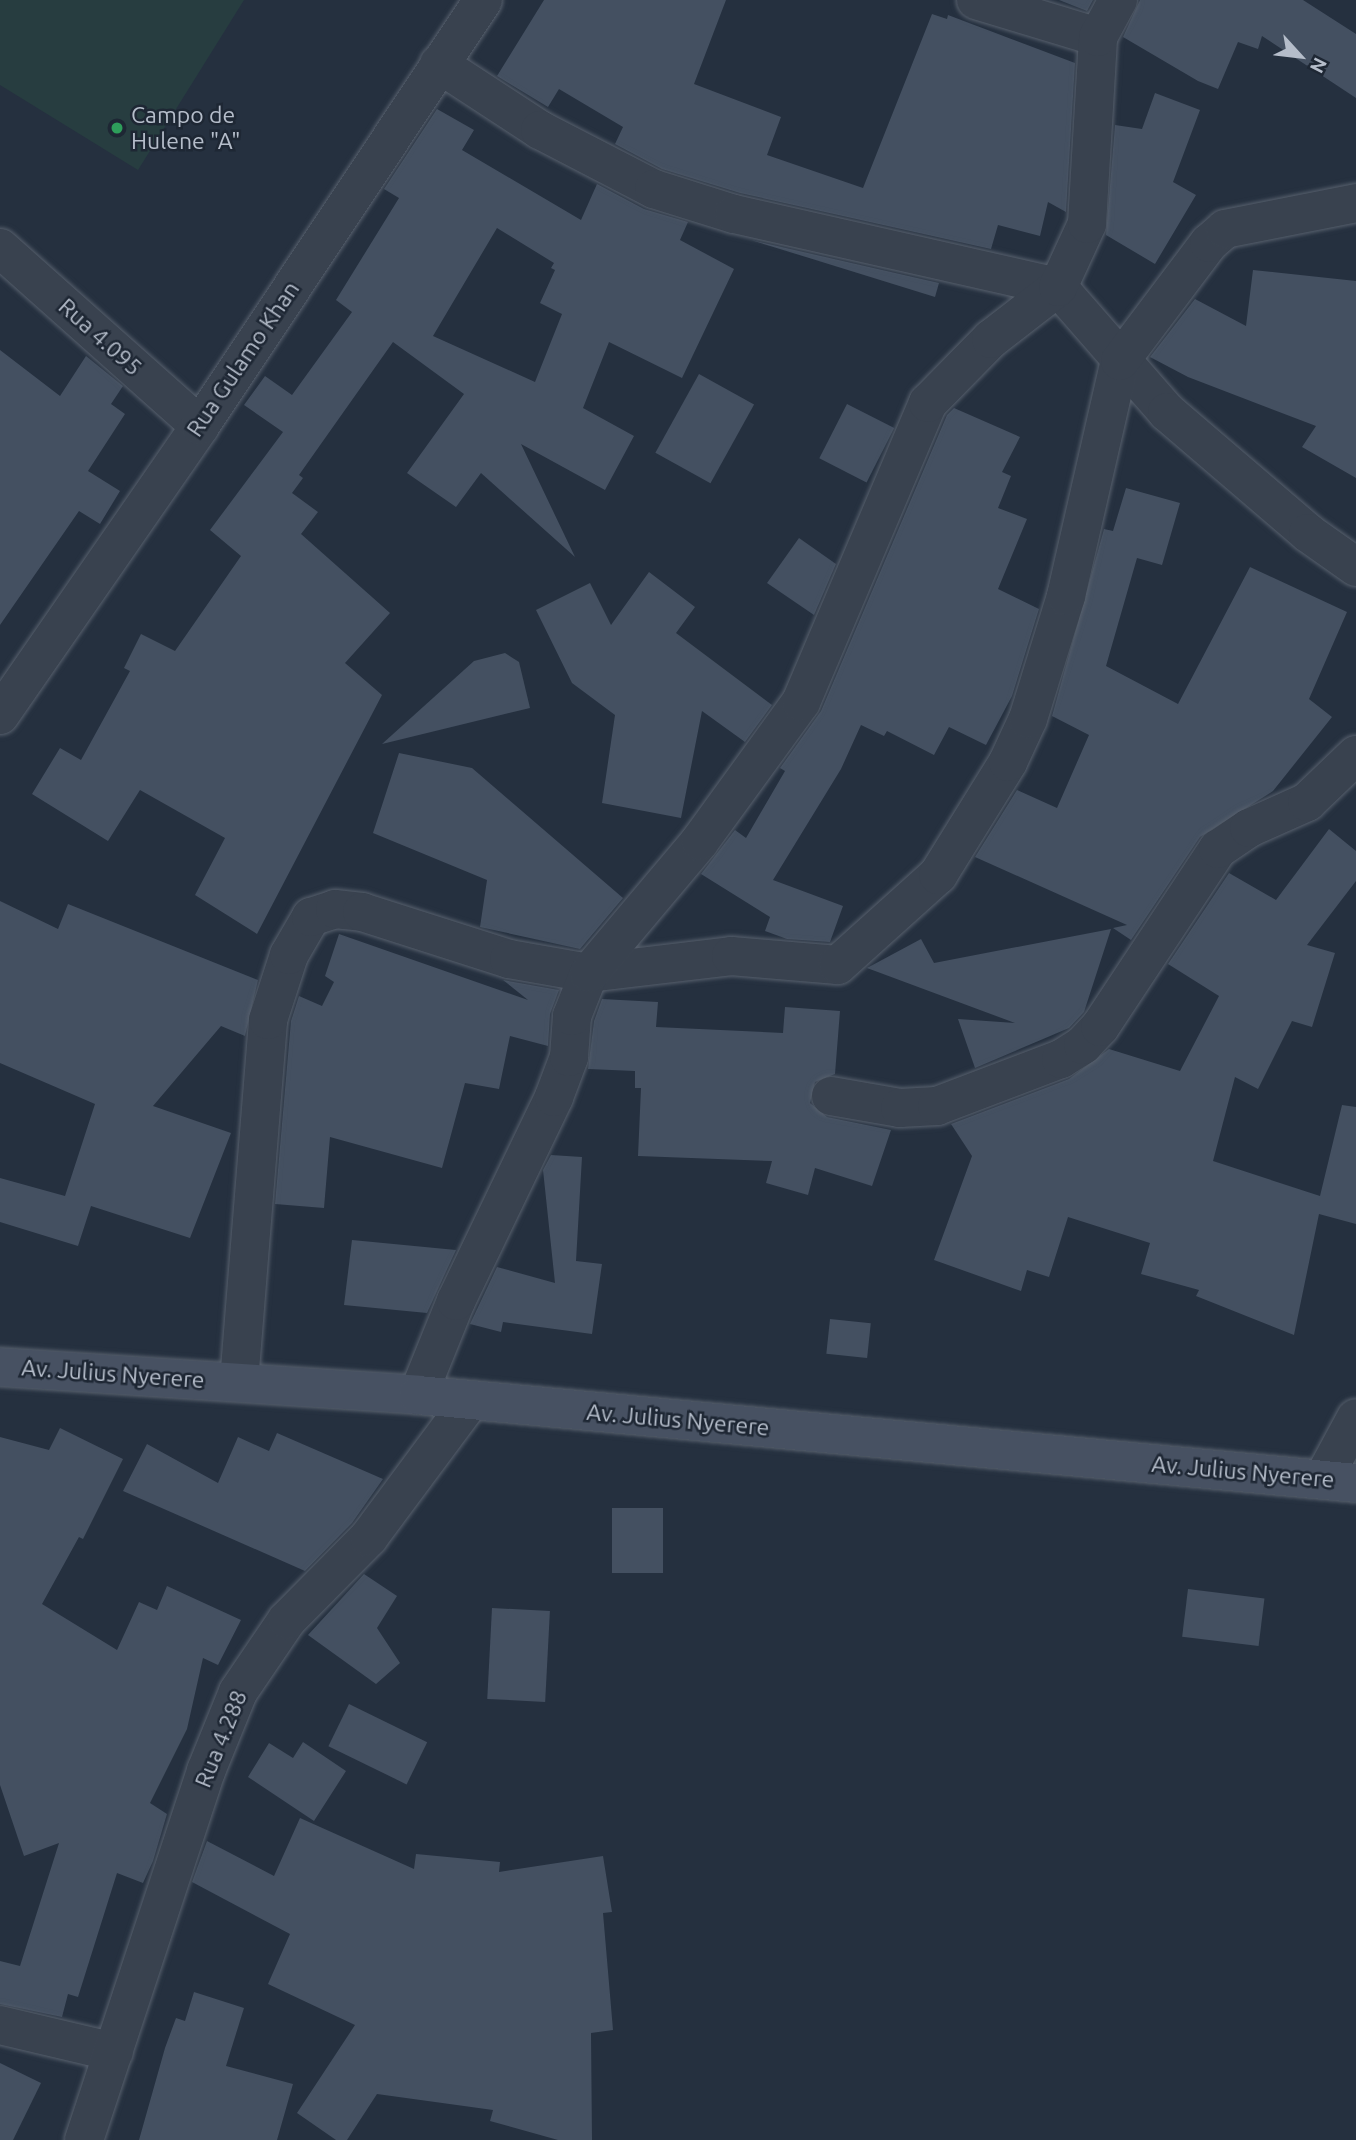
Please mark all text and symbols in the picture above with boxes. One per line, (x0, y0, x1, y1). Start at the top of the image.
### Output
north arrow (1265, 21, 1335, 91)
text: N (1306, 54, 1332, 77)
place label: Campo de Hulene "A" (131, 101, 240, 155)
marker: Campo de Hulene "A" (109, 120, 125, 136)
street label: Rua Gulamo Khan (181, 276, 305, 442)
street label: Rua 4.095 (53, 293, 147, 381)
street label: Av. Julius Nyerere (20, 1354, 206, 1394)
street label: Av. Julius Nyerere (585, 1398, 771, 1442)
street label: Av. Julius Nyerere (1150, 1450, 1336, 1494)
street label: Rua 4.288 (189, 1686, 253, 1792)

